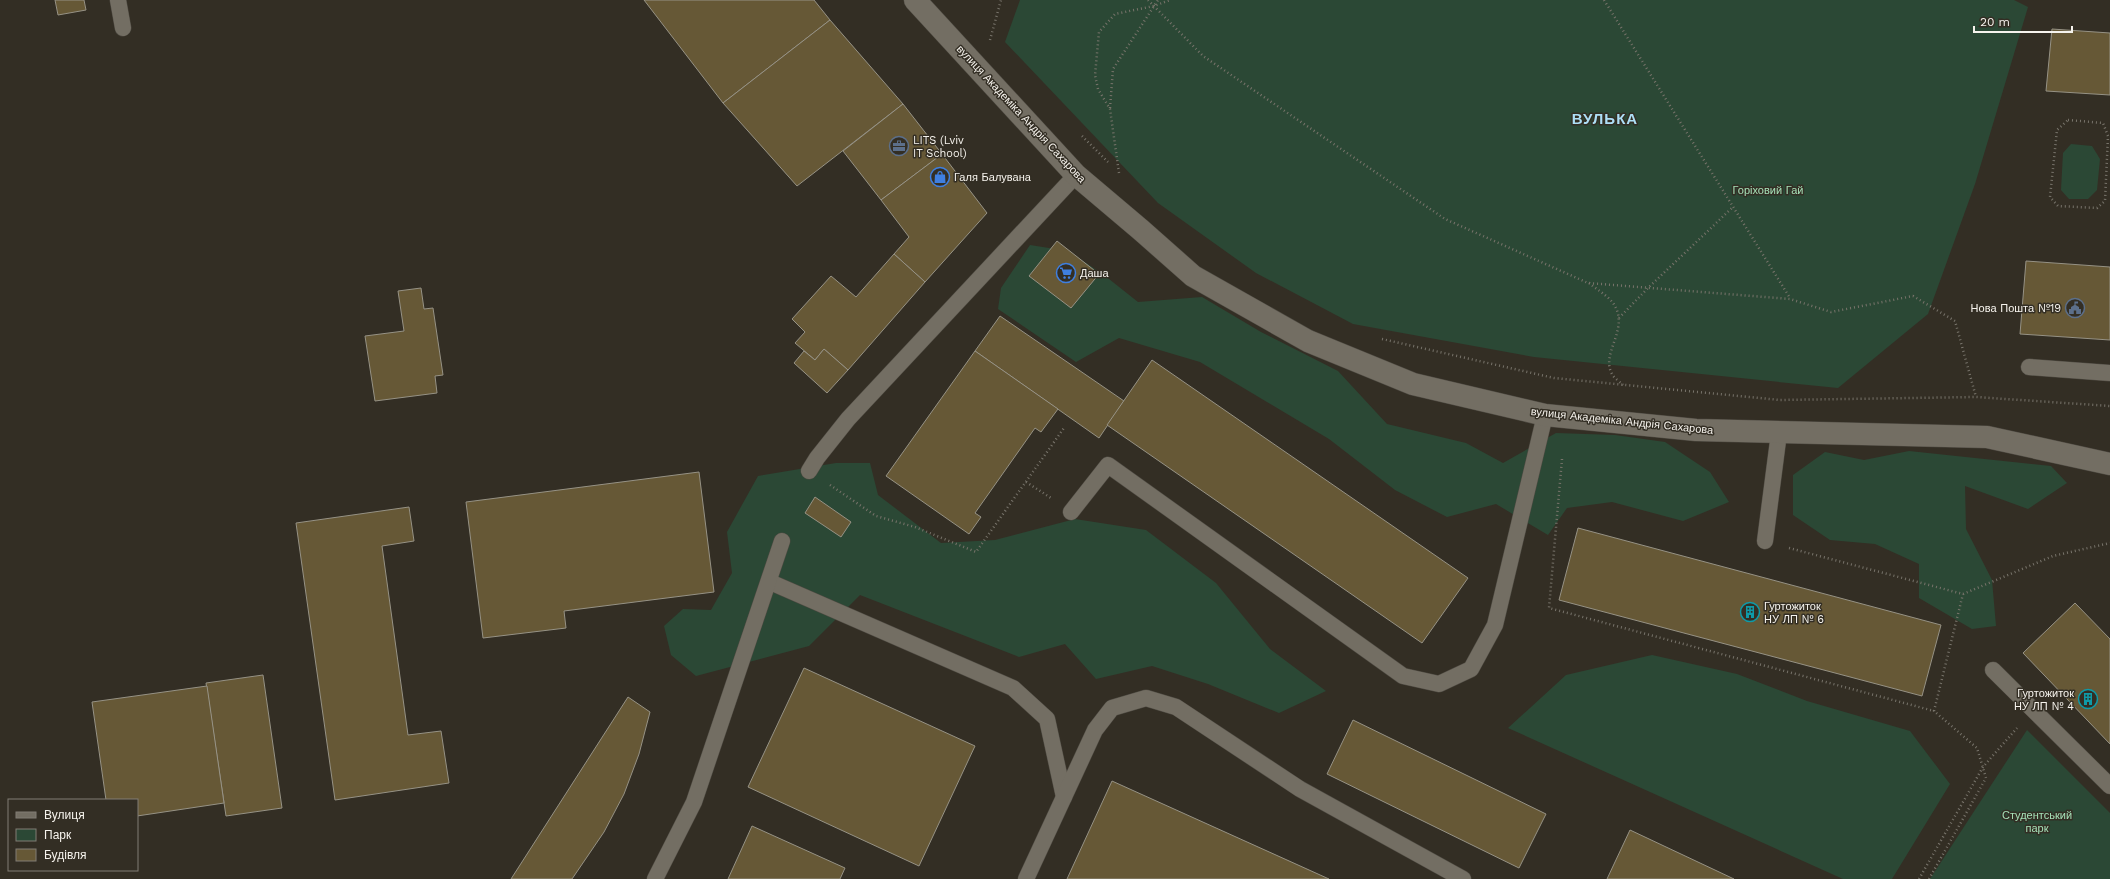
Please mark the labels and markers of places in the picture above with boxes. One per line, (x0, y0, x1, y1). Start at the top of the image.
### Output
place label: LITS (Lviv IT School) (913, 134, 967, 160)
office icon: LITS (Lviv IT School) (888, 135, 910, 157)
shop icon: Галя Балувана (929, 166, 951, 188)
place label: Галя Балувана (954, 171, 1032, 184)
supermarket icon: Даша (1055, 262, 1077, 284)
place label: Даша (1080, 267, 1109, 280)
public building icon: Нова Пошта №19 (2064, 297, 2086, 319)
place label: Нова Пошта №19 (1971, 302, 2061, 315)
place label: Гуртожиток НУ ЛП № 6 (1764, 600, 1824, 626)
building icon: Гуртожиток НУ ЛП № 6 (1739, 601, 1761, 623)
place label: Гуртожиток НУ ЛП № 4 (2014, 687, 2074, 713)
building icon: Гуртожиток НУ ЛП № 4 (2077, 688, 2099, 710)

